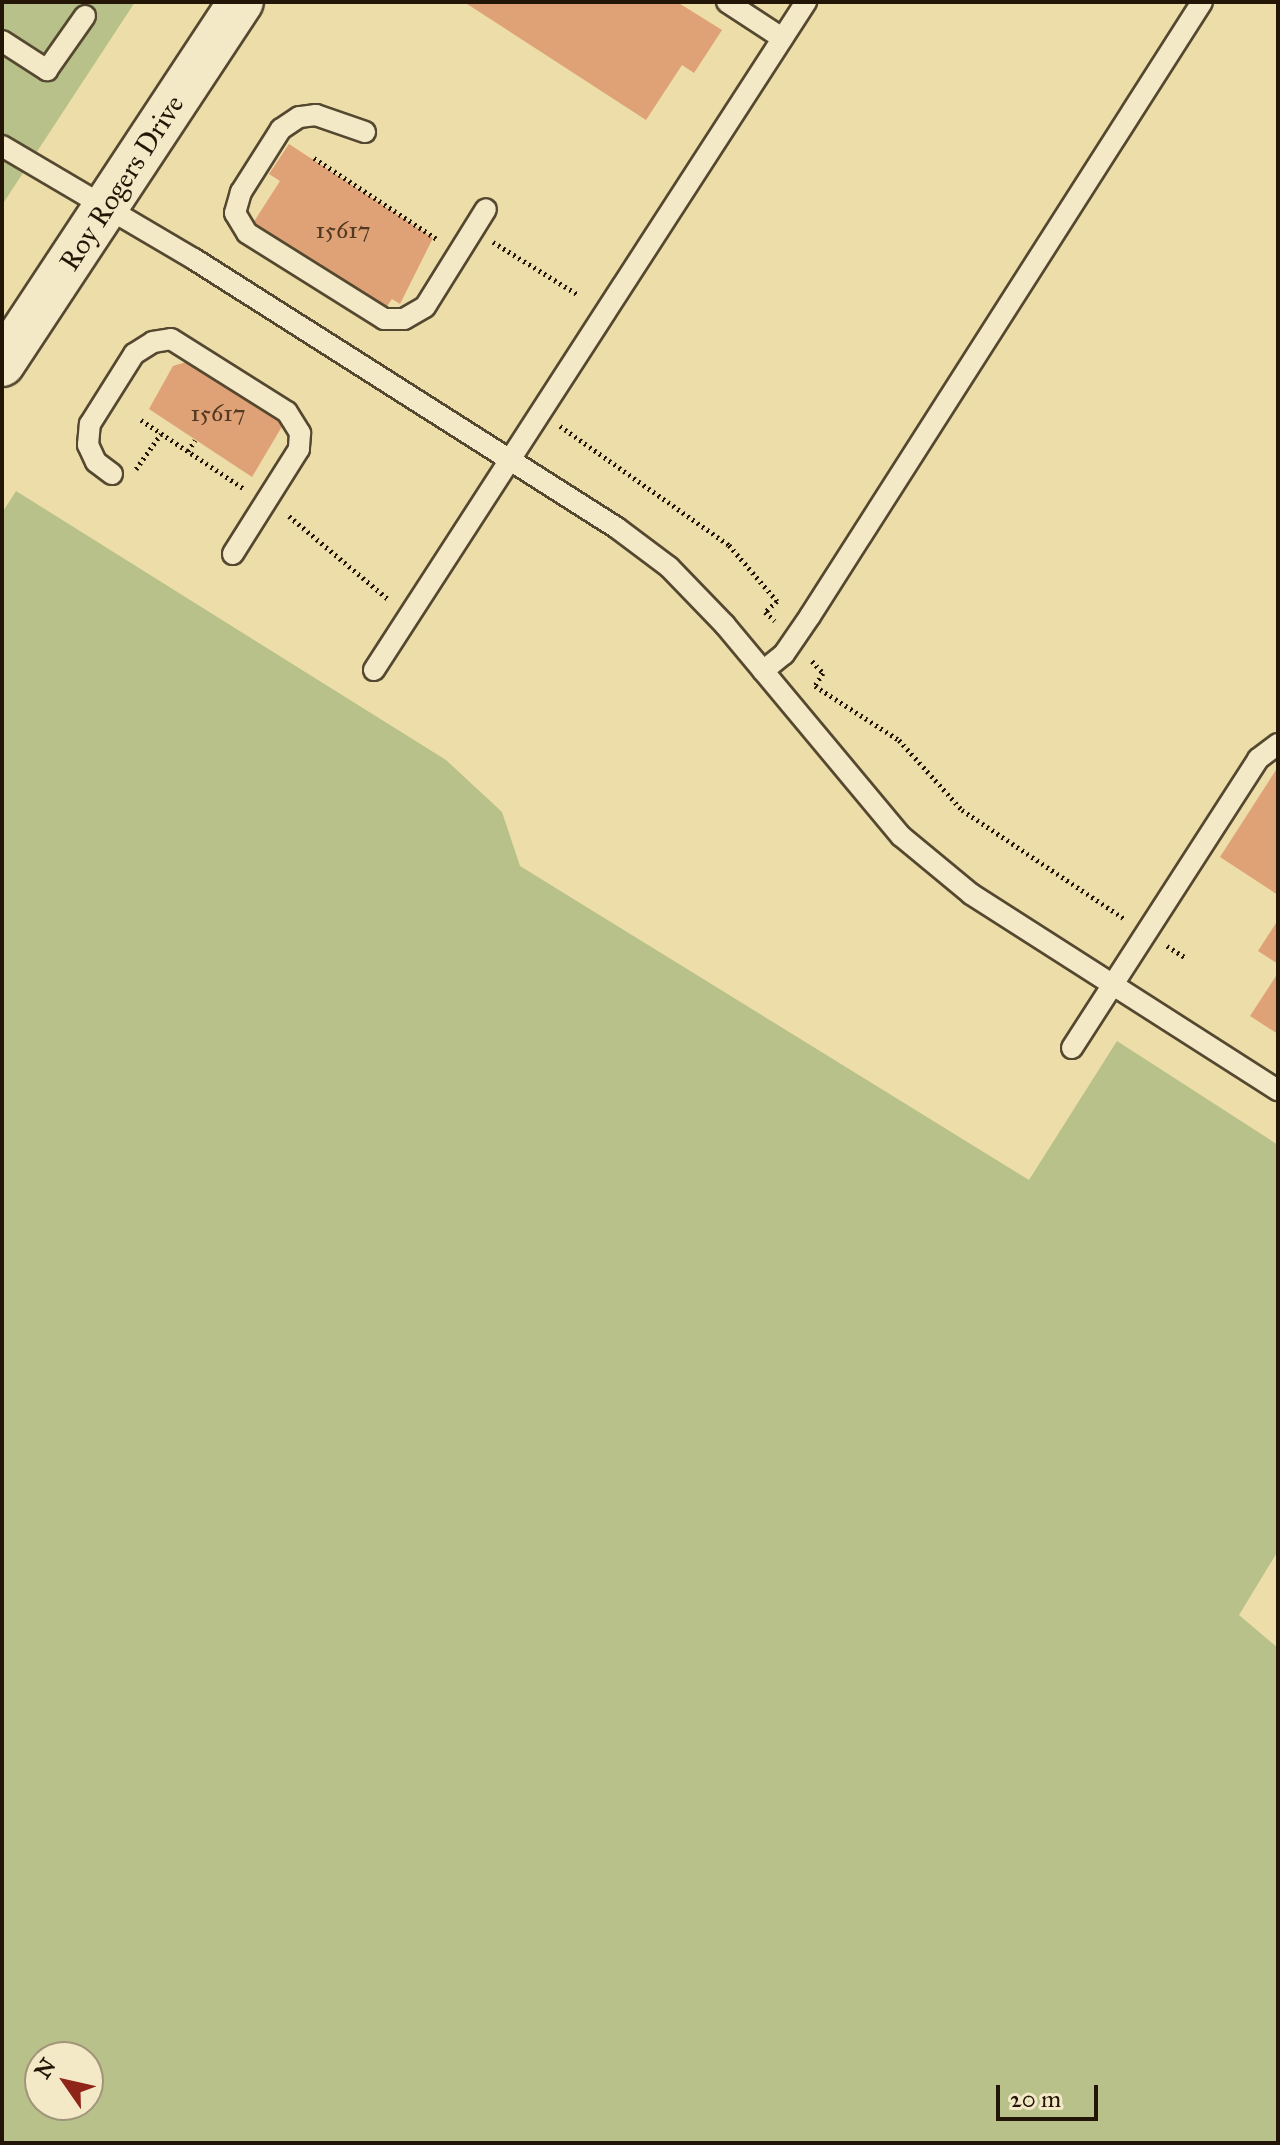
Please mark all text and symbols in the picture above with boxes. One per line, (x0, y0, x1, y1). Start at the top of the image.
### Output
street label: Roy Rogers Drive (53, 89, 191, 277)
house number: 15617 (316, 217, 370, 245)
house number: 15617 (191, 400, 245, 428)
north arrow (24, 2041, 104, 2121)
text: N (29, 2053, 62, 2084)
scale bar (1000, 2069, 1102, 2119)
text: 20 m (1010, 2084, 1061, 2114)

